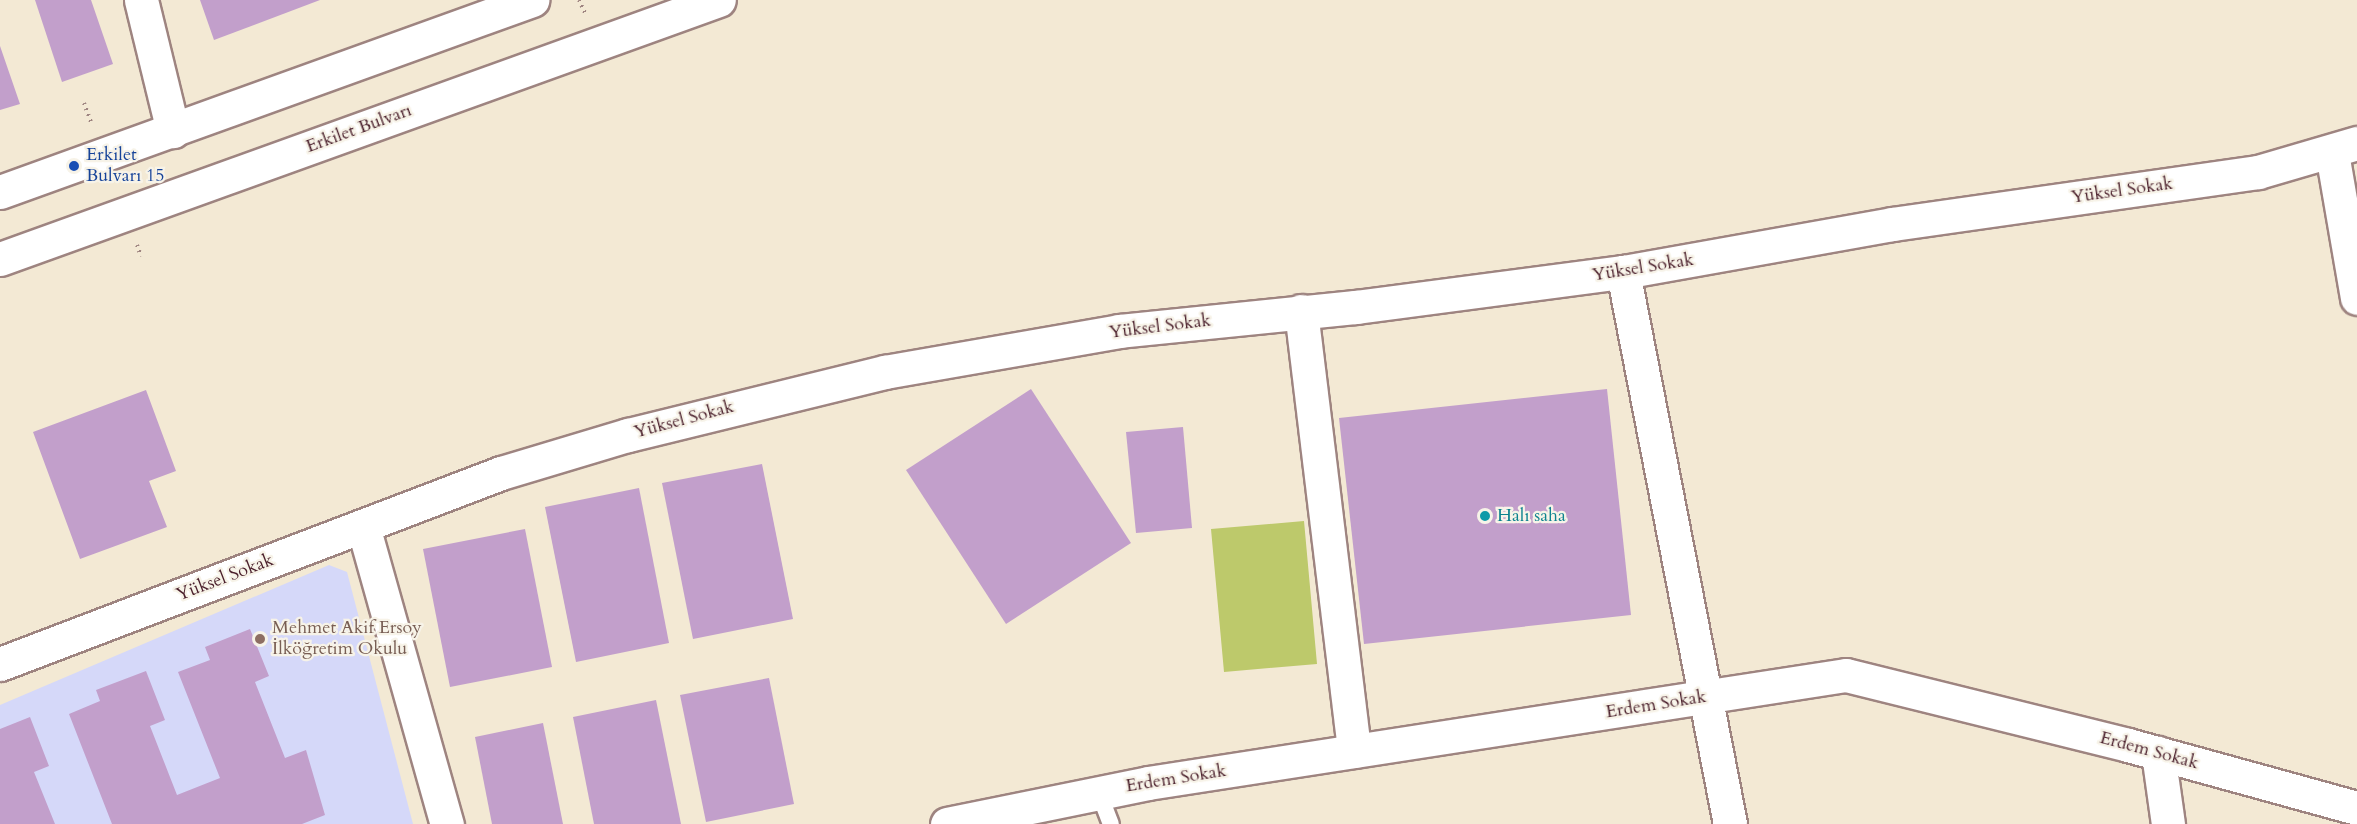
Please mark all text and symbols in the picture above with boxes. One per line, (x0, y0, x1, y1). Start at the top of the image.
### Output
street label: Erkilet Bulvarı (303, 100, 415, 158)
place label: Erkilet Bulvarı 15 (86, 145, 164, 188)
marker: Erkilet Bulvarı 15 (67, 159, 81, 173)
street label: Yüksel Sokak (2070, 173, 2174, 209)
street label: Yüksel Sokak (1591, 249, 1695, 287)
street label: Yüksel Sokak (1108, 310, 1212, 344)
street label: Yüksel Sokak (632, 396, 736, 444)
place label: Halı saha (1497, 505, 1566, 527)
marker: Halı saha (1478, 509, 1492, 523)
street label: Yüksel Sokak (173, 550, 277, 606)
place label: Mehmet Akif Ersoy İlköğretim Okulu (272, 618, 422, 660)
marker: Mehmet Akif Ersoy İlköğretim Okulu (253, 632, 267, 646)
street label: Erdem Sokak (1604, 686, 1708, 724)
street label: Erdem Sokak (2097, 727, 2201, 775)
street label: Erdem Sokak (1124, 760, 1228, 798)

